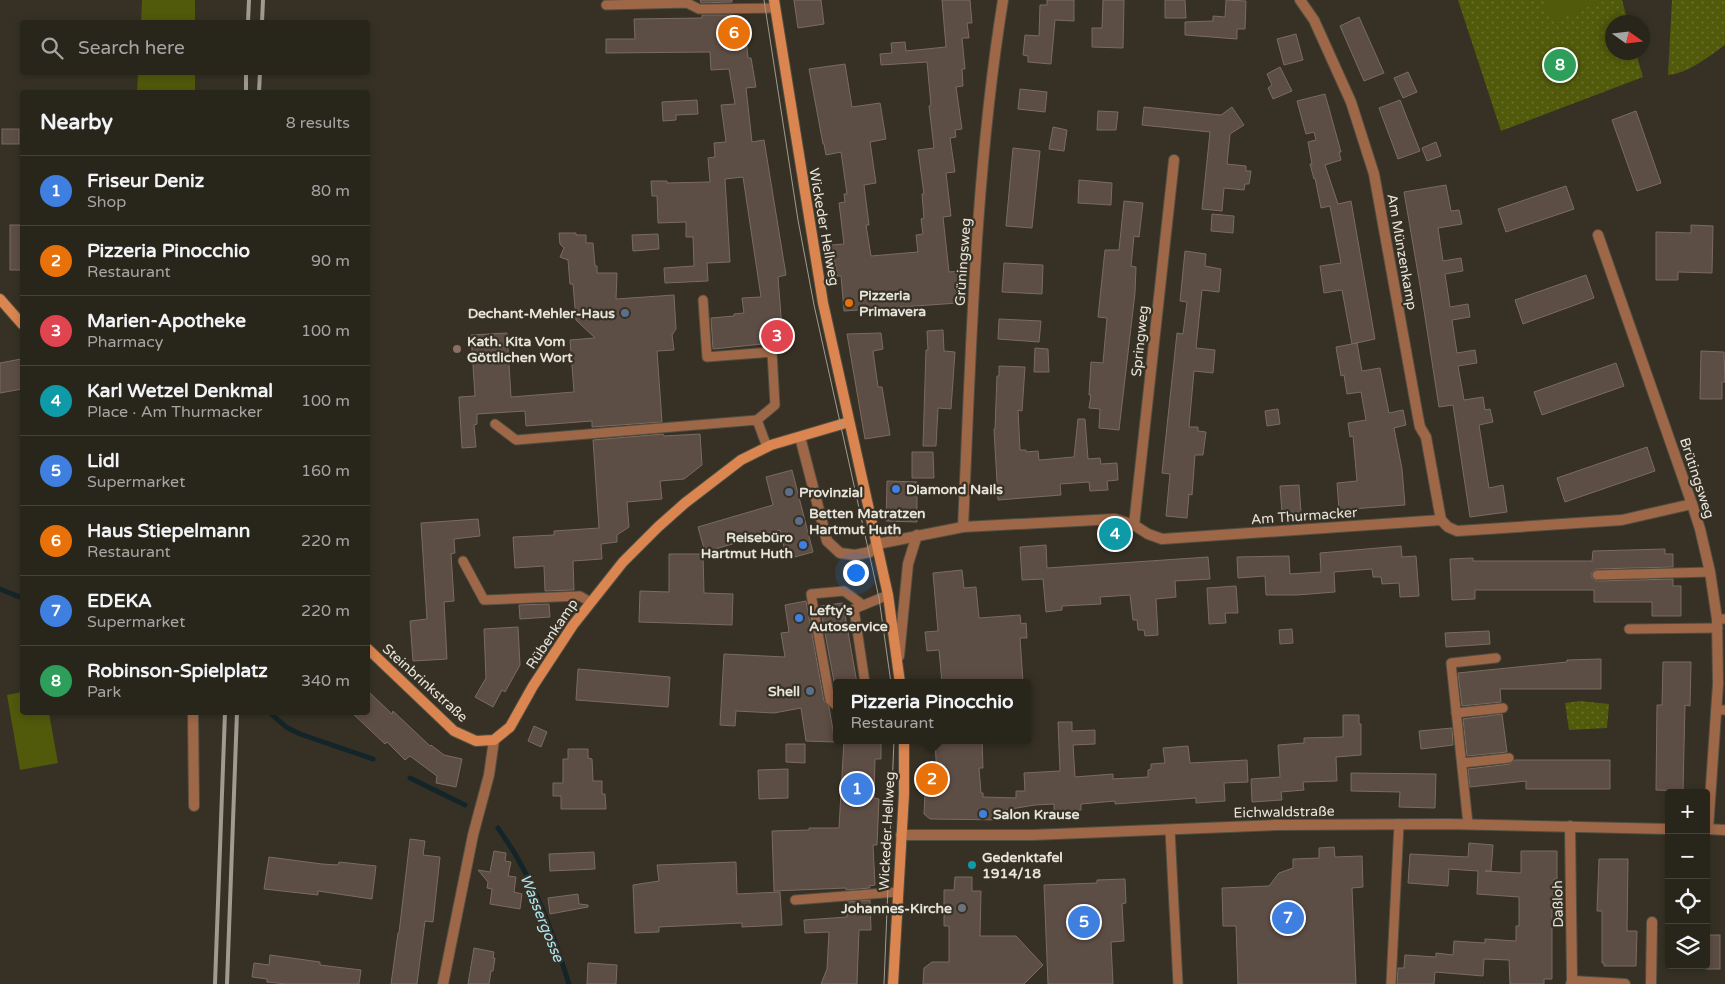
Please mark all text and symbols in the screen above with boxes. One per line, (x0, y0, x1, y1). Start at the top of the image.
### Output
pin: 6 (718, 14, 750, 52)
north arrow (1605, 15, 1650, 60)
search box (20, 20, 370, 75)
icon: search (38, 34, 66, 62)
text: Search here (78, 37, 185, 59)
pin: 8 (1544, 46, 1576, 84)
text: Nearby (40, 110, 113, 135)
text: 8 results (286, 113, 350, 133)
street label: Wickeder Hellweg (805, 167, 843, 287)
text: Friseur Deniz (87, 170, 204, 192)
text: 1 (51, 181, 61, 201)
text: 80 m (311, 181, 350, 201)
text: Shop (87, 192, 126, 212)
street label: Am Münzenkamp (1383, 193, 1421, 312)
street label: Grüningsweg (951, 217, 975, 307)
text: Pizzeria Pinocchio (87, 240, 250, 262)
text: 2 (51, 251, 61, 271)
text: 90 m (311, 251, 350, 271)
text: Restaurant (87, 262, 171, 282)
place label: Pizzeria Primavera (859, 287, 926, 320)
marker: Pizzeria Primavera (843, 297, 855, 309)
place label: Dechant-Mehler-Haus (468, 305, 615, 322)
street label: Springweg (1128, 305, 1152, 377)
marker: Dechant-Mehler-Haus (619, 307, 631, 319)
text: Marien-Apotheke (87, 310, 246, 332)
pin: 3 (761, 317, 793, 355)
text: 3 (51, 321, 61, 341)
text: 100 m (301, 321, 350, 341)
text: Pharmacy (87, 332, 163, 352)
place label: Kath. Kita Vom Göttlichen Wort (467, 333, 573, 366)
marker: Kath. Kita Vom Göttlichen Wort (451, 343, 463, 355)
text: Karl Wetzel Denkmal (87, 380, 273, 402)
text: 4 (51, 391, 61, 411)
text: 100 m (301, 391, 350, 411)
text: Place · Am Thurmacker (87, 402, 263, 422)
street label: Brütingsweg (1676, 435, 1718, 521)
text: Lidl (87, 450, 119, 472)
text: 5 (51, 461, 61, 481)
text: 160 m (301, 461, 350, 481)
text: Supermarket (87, 472, 185, 492)
place label: Diamond Nails (906, 481, 1003, 498)
marker: Diamond Nails (890, 483, 902, 495)
place label: Provinzial (799, 484, 863, 501)
marker: Provinzial (783, 486, 795, 498)
street label: Am Thurmacker (1250, 504, 1358, 528)
place label: Betten Matratzen Hartmut Huth (809, 505, 926, 538)
marker: Betten Matratzen Hartmut Huth (793, 515, 805, 527)
pin: 4 (1099, 515, 1131, 553)
text: Haus Stiepelmann (87, 520, 250, 542)
place label: Reisebüro Hartmut Huth (701, 529, 793, 562)
text: 6 (51, 531, 61, 551)
text: 220 m (301, 531, 350, 551)
marker: Reisebüro Hartmut Huth (797, 539, 809, 551)
text: Restaurant (87, 542, 171, 562)
your location (843, 560, 869, 586)
text: EDEKA (87, 590, 152, 612)
street label: Rübenkamp (522, 596, 582, 672)
text: 7 (51, 601, 61, 621)
text: 220 m (301, 601, 350, 621)
place label: Lefty's Autoservice (809, 602, 888, 635)
text: Supermarket (87, 612, 185, 632)
marker: Lefty's Autoservice (793, 612, 805, 624)
street label: Steinbrinkstraße (379, 640, 471, 726)
text: Robinson-Spielplatz (87, 660, 268, 682)
text: 8 (51, 671, 61, 691)
text: 340 m (301, 671, 350, 691)
popup (833, 679, 1031, 744)
text: Park (87, 682, 121, 702)
place label: Shell (768, 683, 800, 700)
marker: Shell (804, 685, 816, 697)
text: Pizzeria Pinocchio (850, 691, 1014, 713)
text: Restaurant (850, 713, 934, 733)
pin: 2 (916, 760, 948, 798)
pin: 1 (841, 770, 873, 808)
street label: Wickeder Hellweg (875, 771, 899, 891)
map controls (1665, 789, 1710, 969)
button: + (1665, 789, 1710, 834)
street label: Eichwaldstraße (1233, 803, 1335, 821)
place label: Salon Krause (993, 806, 1079, 823)
marker: Salon Krause (977, 808, 989, 820)
button: − (1665, 834, 1710, 879)
place label: Gedenktafel 1914/18 (982, 849, 1063, 882)
marker: Gedenktafel 1914/18 (966, 859, 978, 871)
water label: Wassergosse (516, 872, 568, 966)
button: locate (1665, 879, 1710, 924)
street label: Daßloh (1549, 880, 1567, 928)
pin: 7 (1272, 899, 1304, 937)
place label: Johannes-Kirche (840, 900, 952, 917)
marker: Johannes-Kirche (956, 902, 968, 914)
pin: 5 (1068, 903, 1100, 941)
button: layers (1665, 924, 1710, 969)

